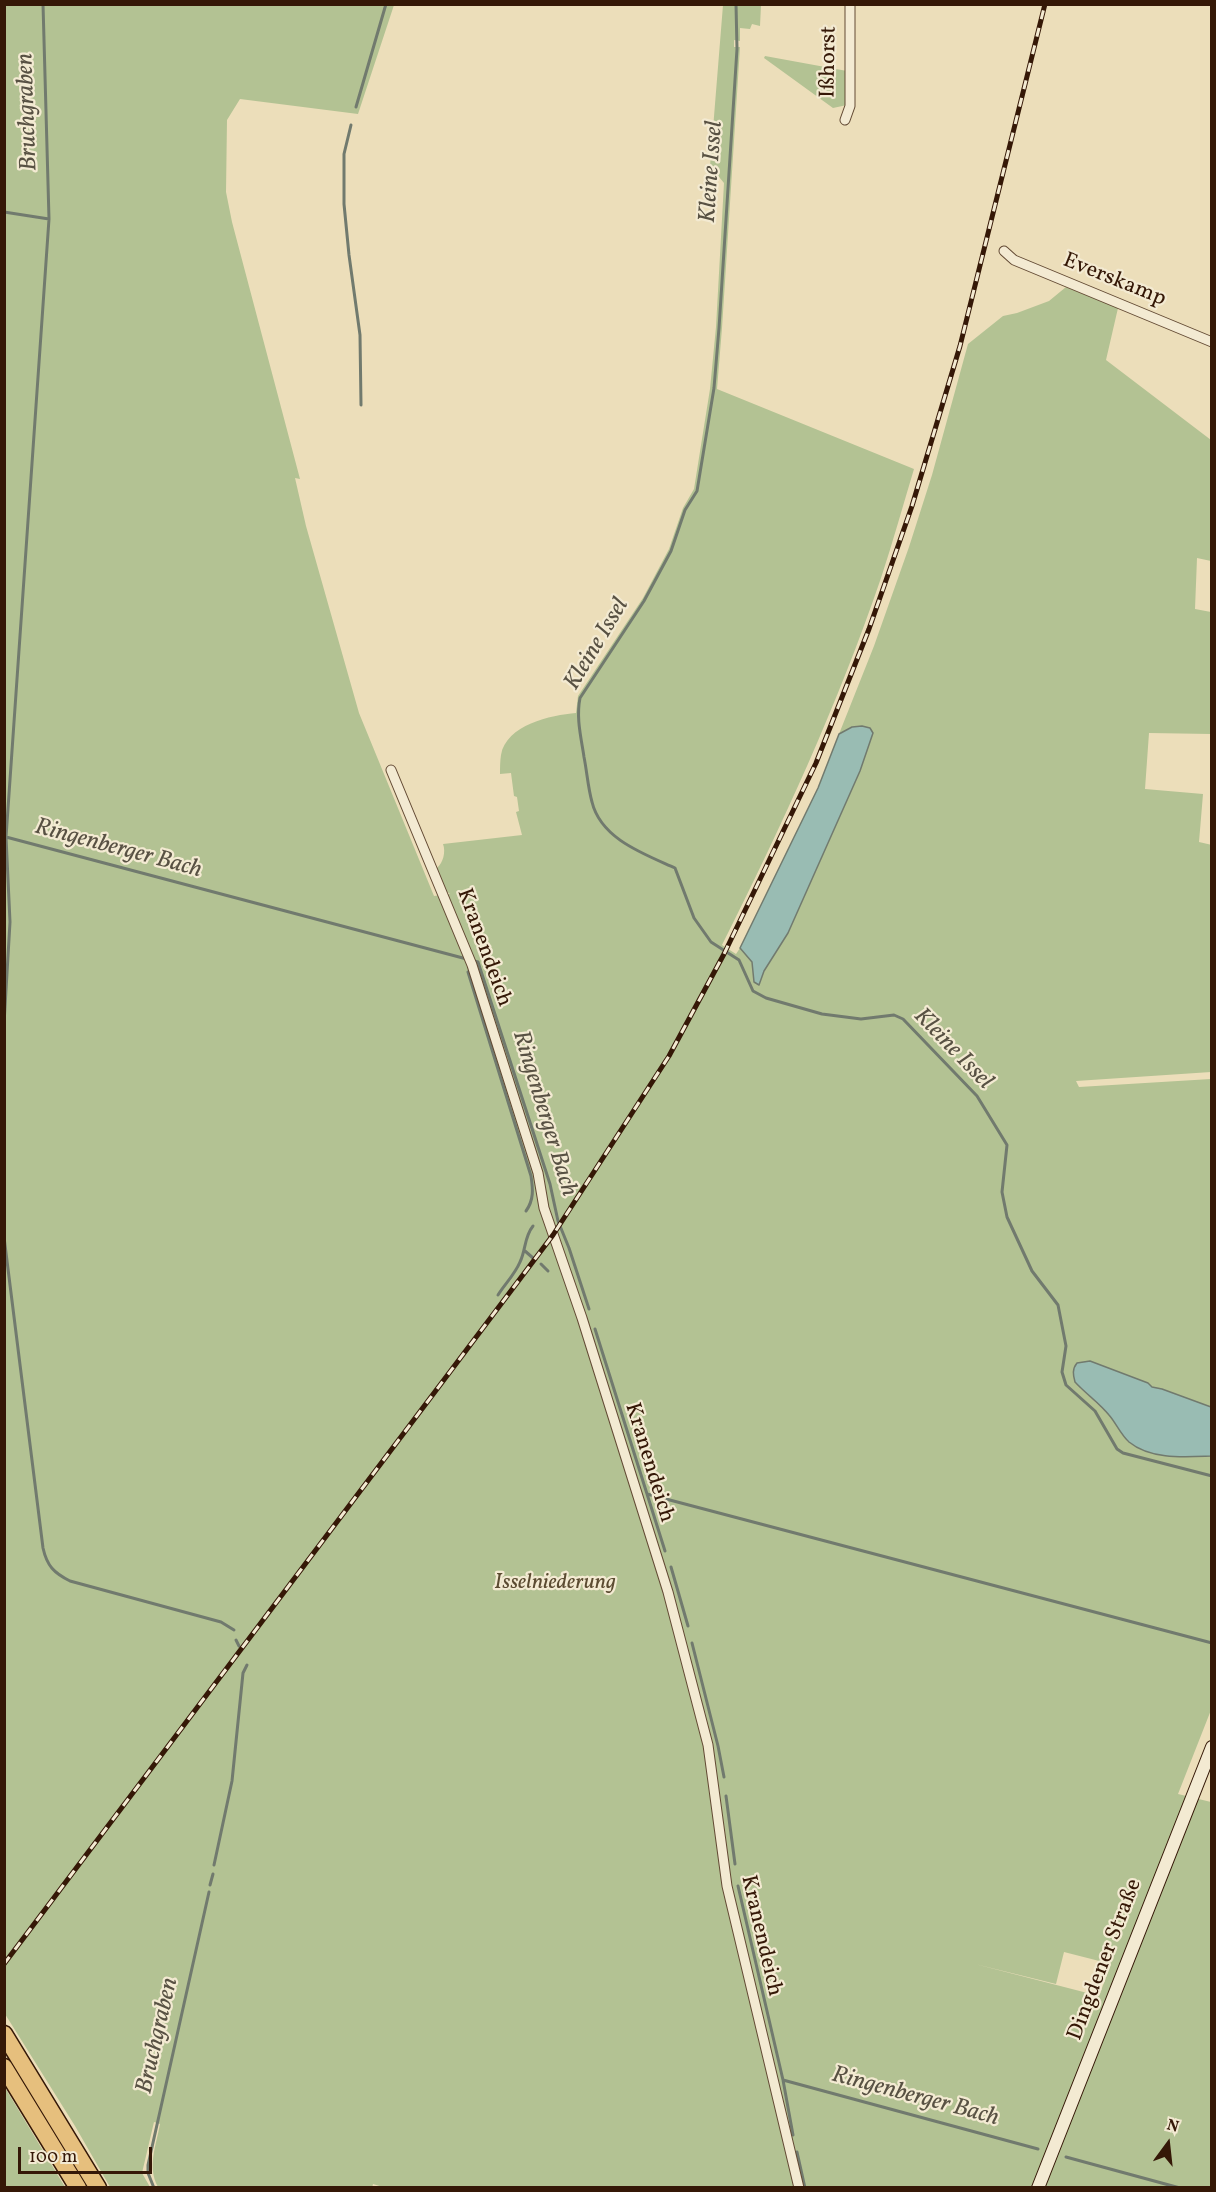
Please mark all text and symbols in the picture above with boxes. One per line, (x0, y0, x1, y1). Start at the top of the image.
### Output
street label: Ißhorst (816, 26, 844, 98)
water label: Bruchgraben (13, 52, 45, 172)
water label: Kleine Issel (695, 120, 731, 224)
street label: Everskamp (1059, 248, 1169, 314)
water label: Kleine Issel (559, 594, 637, 696)
water label: Ringenberger Bach (31, 814, 205, 886)
street label: Kranendeich (449, 885, 517, 1011)
water label: Kleine Issel (906, 1003, 998, 1097)
water label: Ringenberger Bach (504, 1028, 582, 1200)
street label: Kranendeich (617, 1400, 679, 1526)
park label: Isselniederung (494, 1571, 616, 1597)
street label: Kranendeich (733, 1873, 787, 1999)
street label: Dingdener Straße (1063, 1876, 1149, 2044)
water label: Bruchgraben (132, 1975, 186, 2097)
water label: Ringenberger Bach (828, 2062, 1002, 2134)
north arrow (1138, 2114, 1198, 2174)
text: N (1164, 2114, 1181, 2139)
scale bar (21, 2135, 154, 2173)
text: 100 m (29, 2145, 78, 2170)

